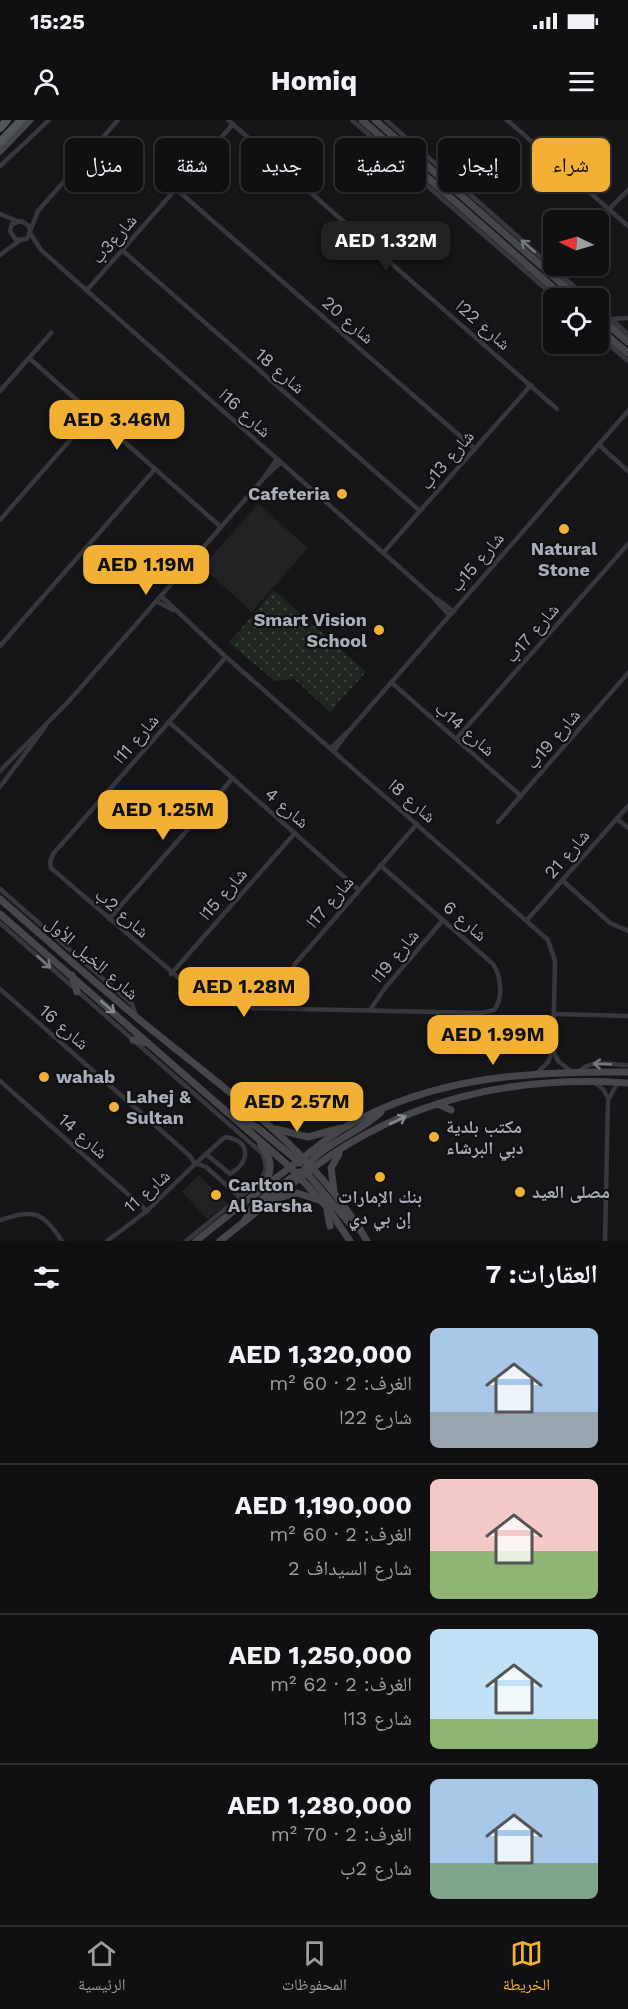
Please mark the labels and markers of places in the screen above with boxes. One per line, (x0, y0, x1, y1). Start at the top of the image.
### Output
pin: AED 1.32M (317, 221, 455, 272)
pin: AED 3.46M (48, 400, 186, 451)
place label: Cafeteria (248, 483, 331, 504)
marker: Cafeteria (335, 487, 349, 501)
marker: Natural Stone (557, 522, 571, 536)
place label: Natural Stone (531, 538, 597, 580)
pin: AED 1.19M (77, 545, 215, 596)
place label: Smart Vision School (254, 609, 367, 651)
marker: Smart Vision School (372, 623, 386, 637)
pin: AED 1.25M (94, 790, 232, 841)
pin: AED 1.28M (175, 967, 313, 1018)
pin: AED 1.99M (424, 1015, 562, 1066)
place label: wahab (56, 1066, 115, 1087)
marker: wahab (37, 1070, 51, 1084)
pin: AED 2.57M (228, 1082, 366, 1133)
place label: Lahej & Sultan (126, 1086, 191, 1128)
marker: Lahej & Sultan (107, 1100, 121, 1114)
place label: مكتب بلدية دبي البرشاء (446, 1116, 524, 1162)
marker: مكتب بلدية دبي البرشاء (427, 1130, 441, 1144)
marker: بنك الإمارات إن بي دي (373, 1170, 387, 1184)
place label: Carlton Al Barsha (228, 1174, 313, 1216)
place label: مصلى العيد (532, 1181, 610, 1203)
marker: مصلى العيد (513, 1185, 527, 1199)
place label: بنك الإمارات إن بي دي (338, 1186, 422, 1232)
marker: Carlton Al Barsha (209, 1188, 223, 1202)

